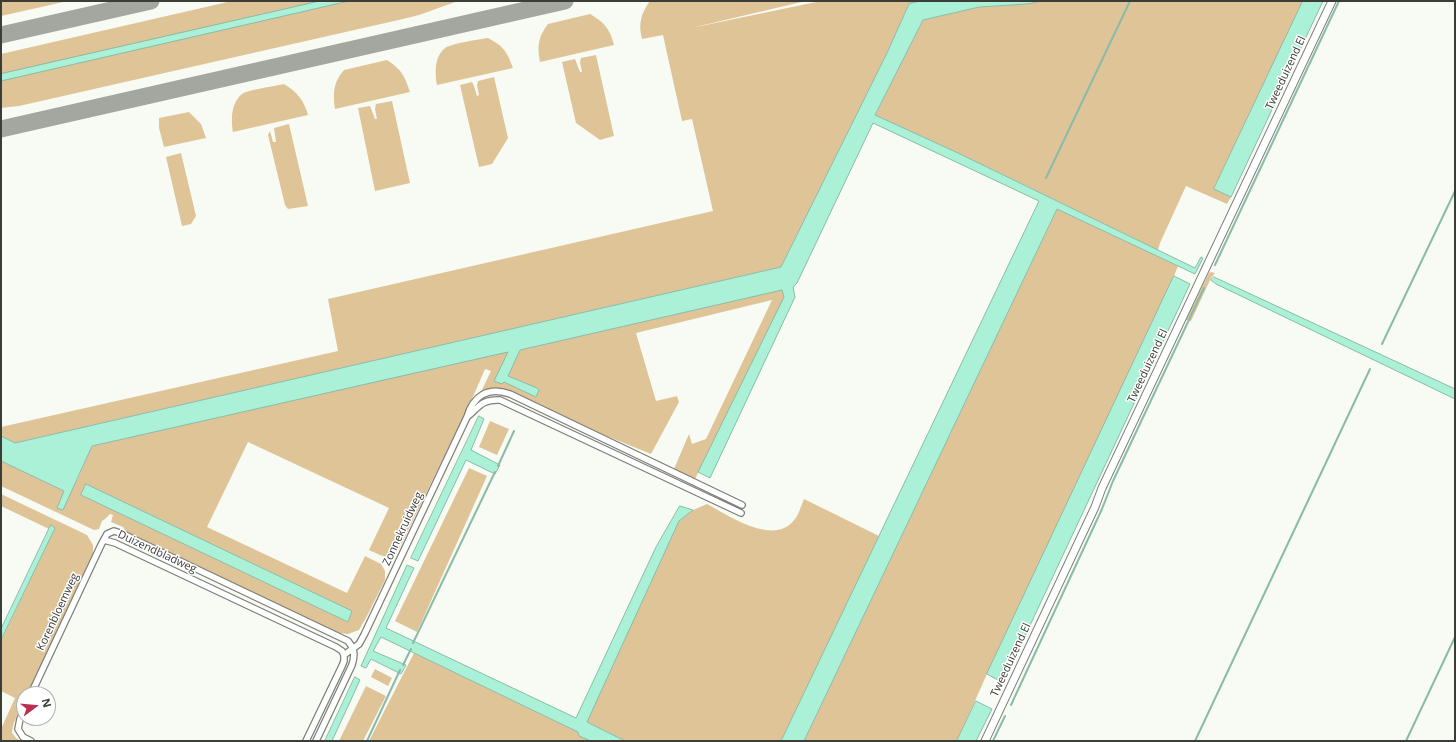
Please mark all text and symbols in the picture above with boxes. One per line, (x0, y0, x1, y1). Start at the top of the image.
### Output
street label: Tweeduizend El (1263, 34, 1309, 112)
street label: Tweeduizend El (1125, 327, 1171, 405)
street label: Zonnekruidweg (380, 490, 426, 568)
street label: Duizendbladweg (116, 528, 198, 576)
street label: Korenbloemweg (34, 571, 82, 653)
street label: Tweeduizend El (988, 621, 1034, 699)
north arrow (16, 686, 56, 726)
text: N (39, 696, 55, 709)

